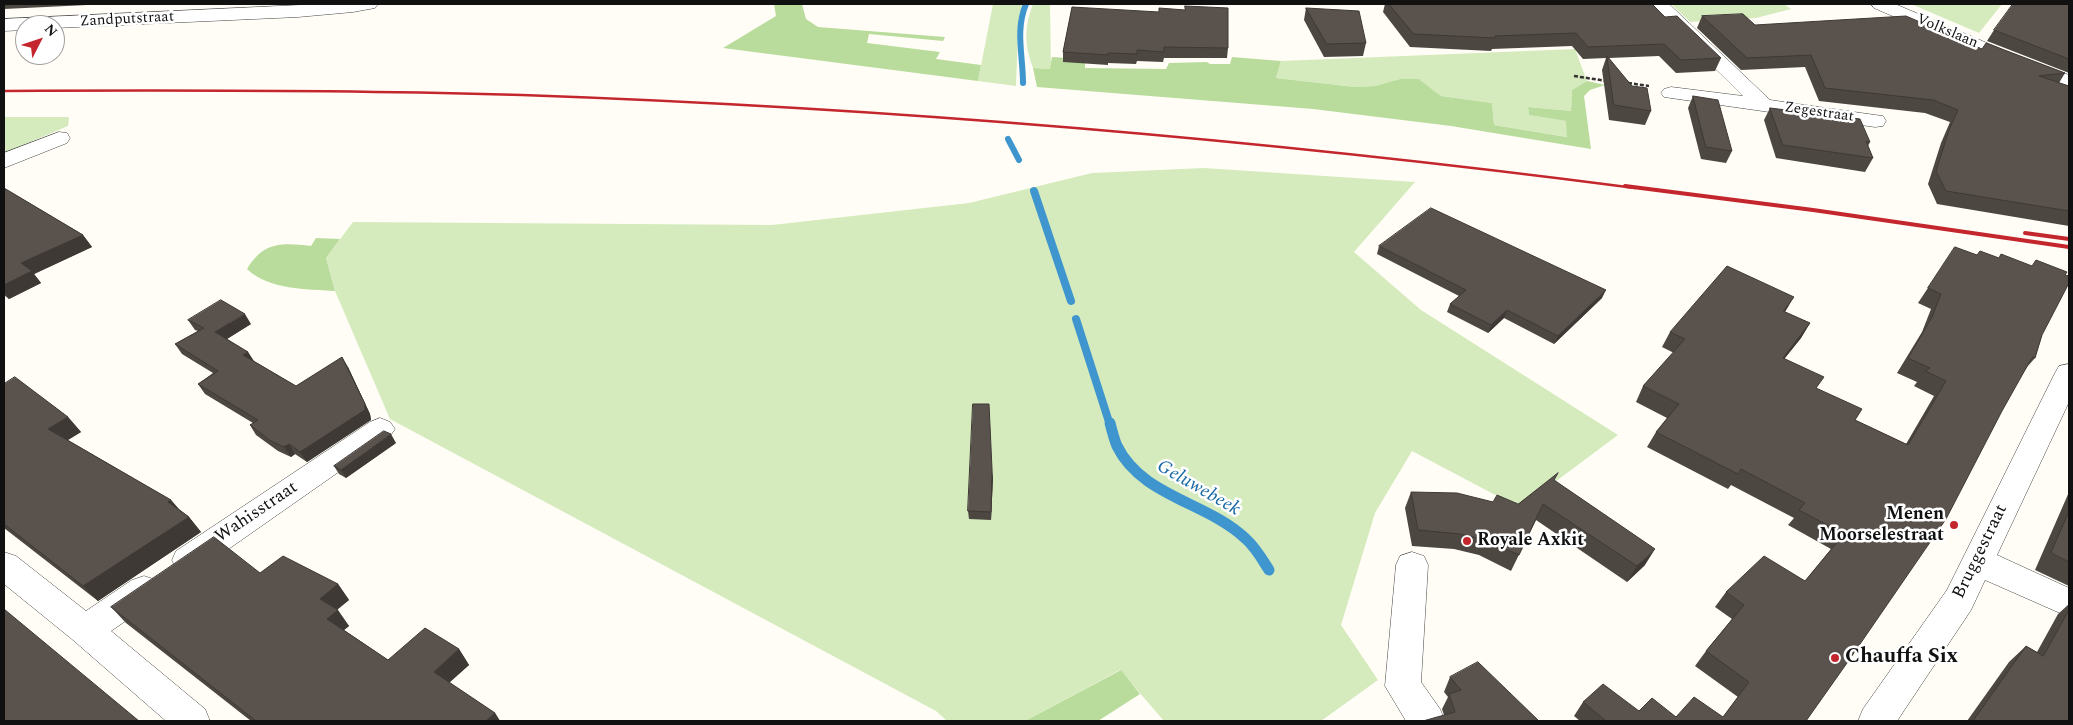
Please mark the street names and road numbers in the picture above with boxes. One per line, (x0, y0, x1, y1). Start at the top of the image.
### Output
street label: Zandputstraat (79, 9, 175, 31)
street label: Volkslaan (1913, 11, 1981, 53)
street label: Zegestraat (1783, 99, 1855, 127)
street label: Wahisstraat (212, 477, 302, 549)
street label: Bruggestraat (1949, 501, 2013, 603)

